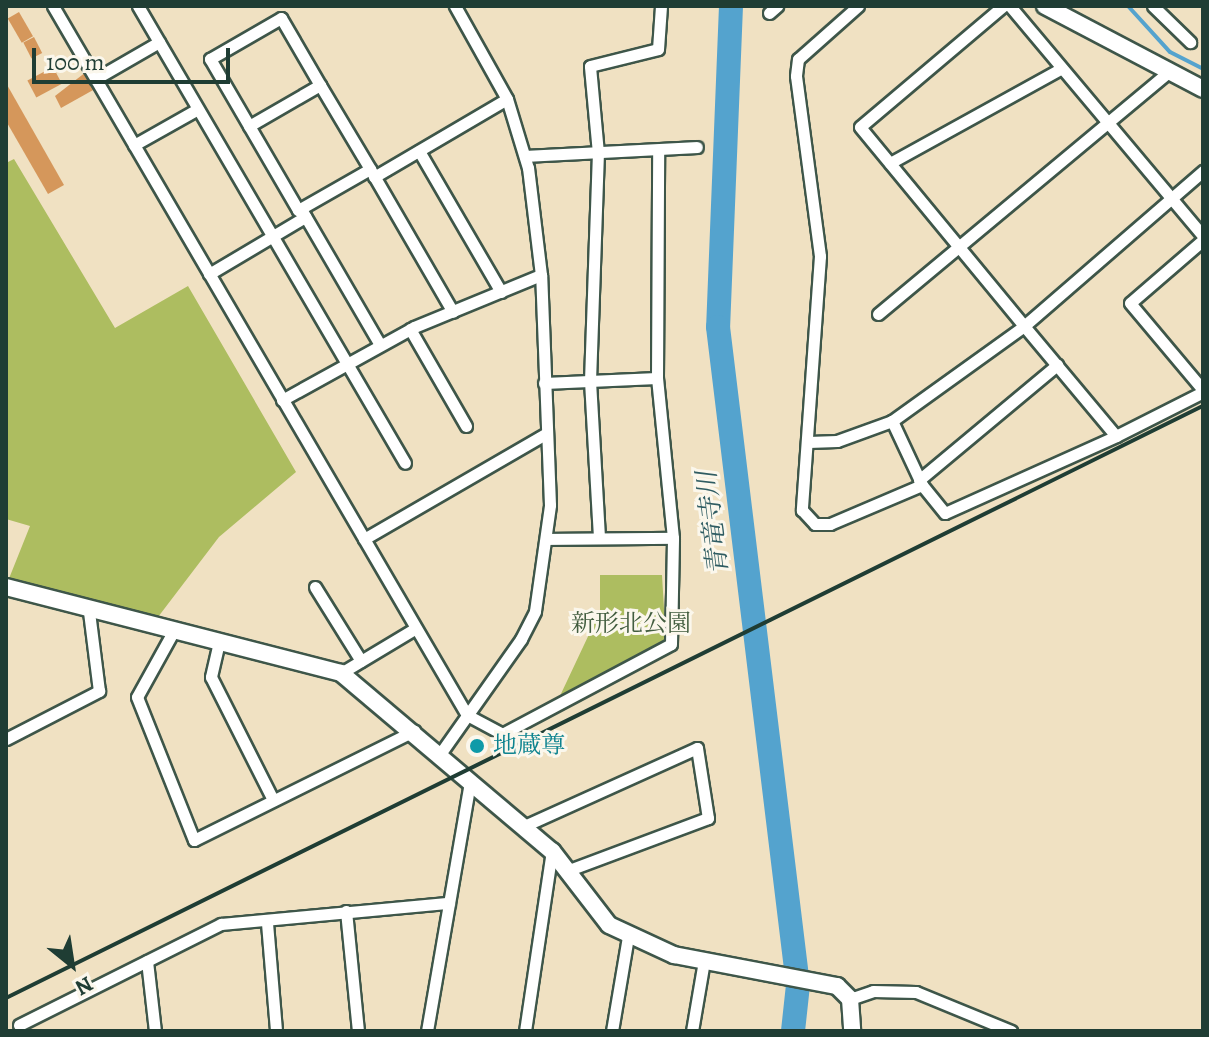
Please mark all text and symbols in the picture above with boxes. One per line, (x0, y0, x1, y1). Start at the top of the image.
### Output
scale bar (36, 32, 234, 82)
text: 100 m (46, 46, 105, 78)
water label: 青竜寺川 (691, 469, 735, 577)
park label: 新形北公園 (571, 610, 691, 638)
place label: 地蔵尊 (493, 732, 565, 760)
marker: 地蔵尊 (468, 737, 486, 755)
north arrow (32, 925, 112, 1005)
text: N (70, 969, 98, 1003)

